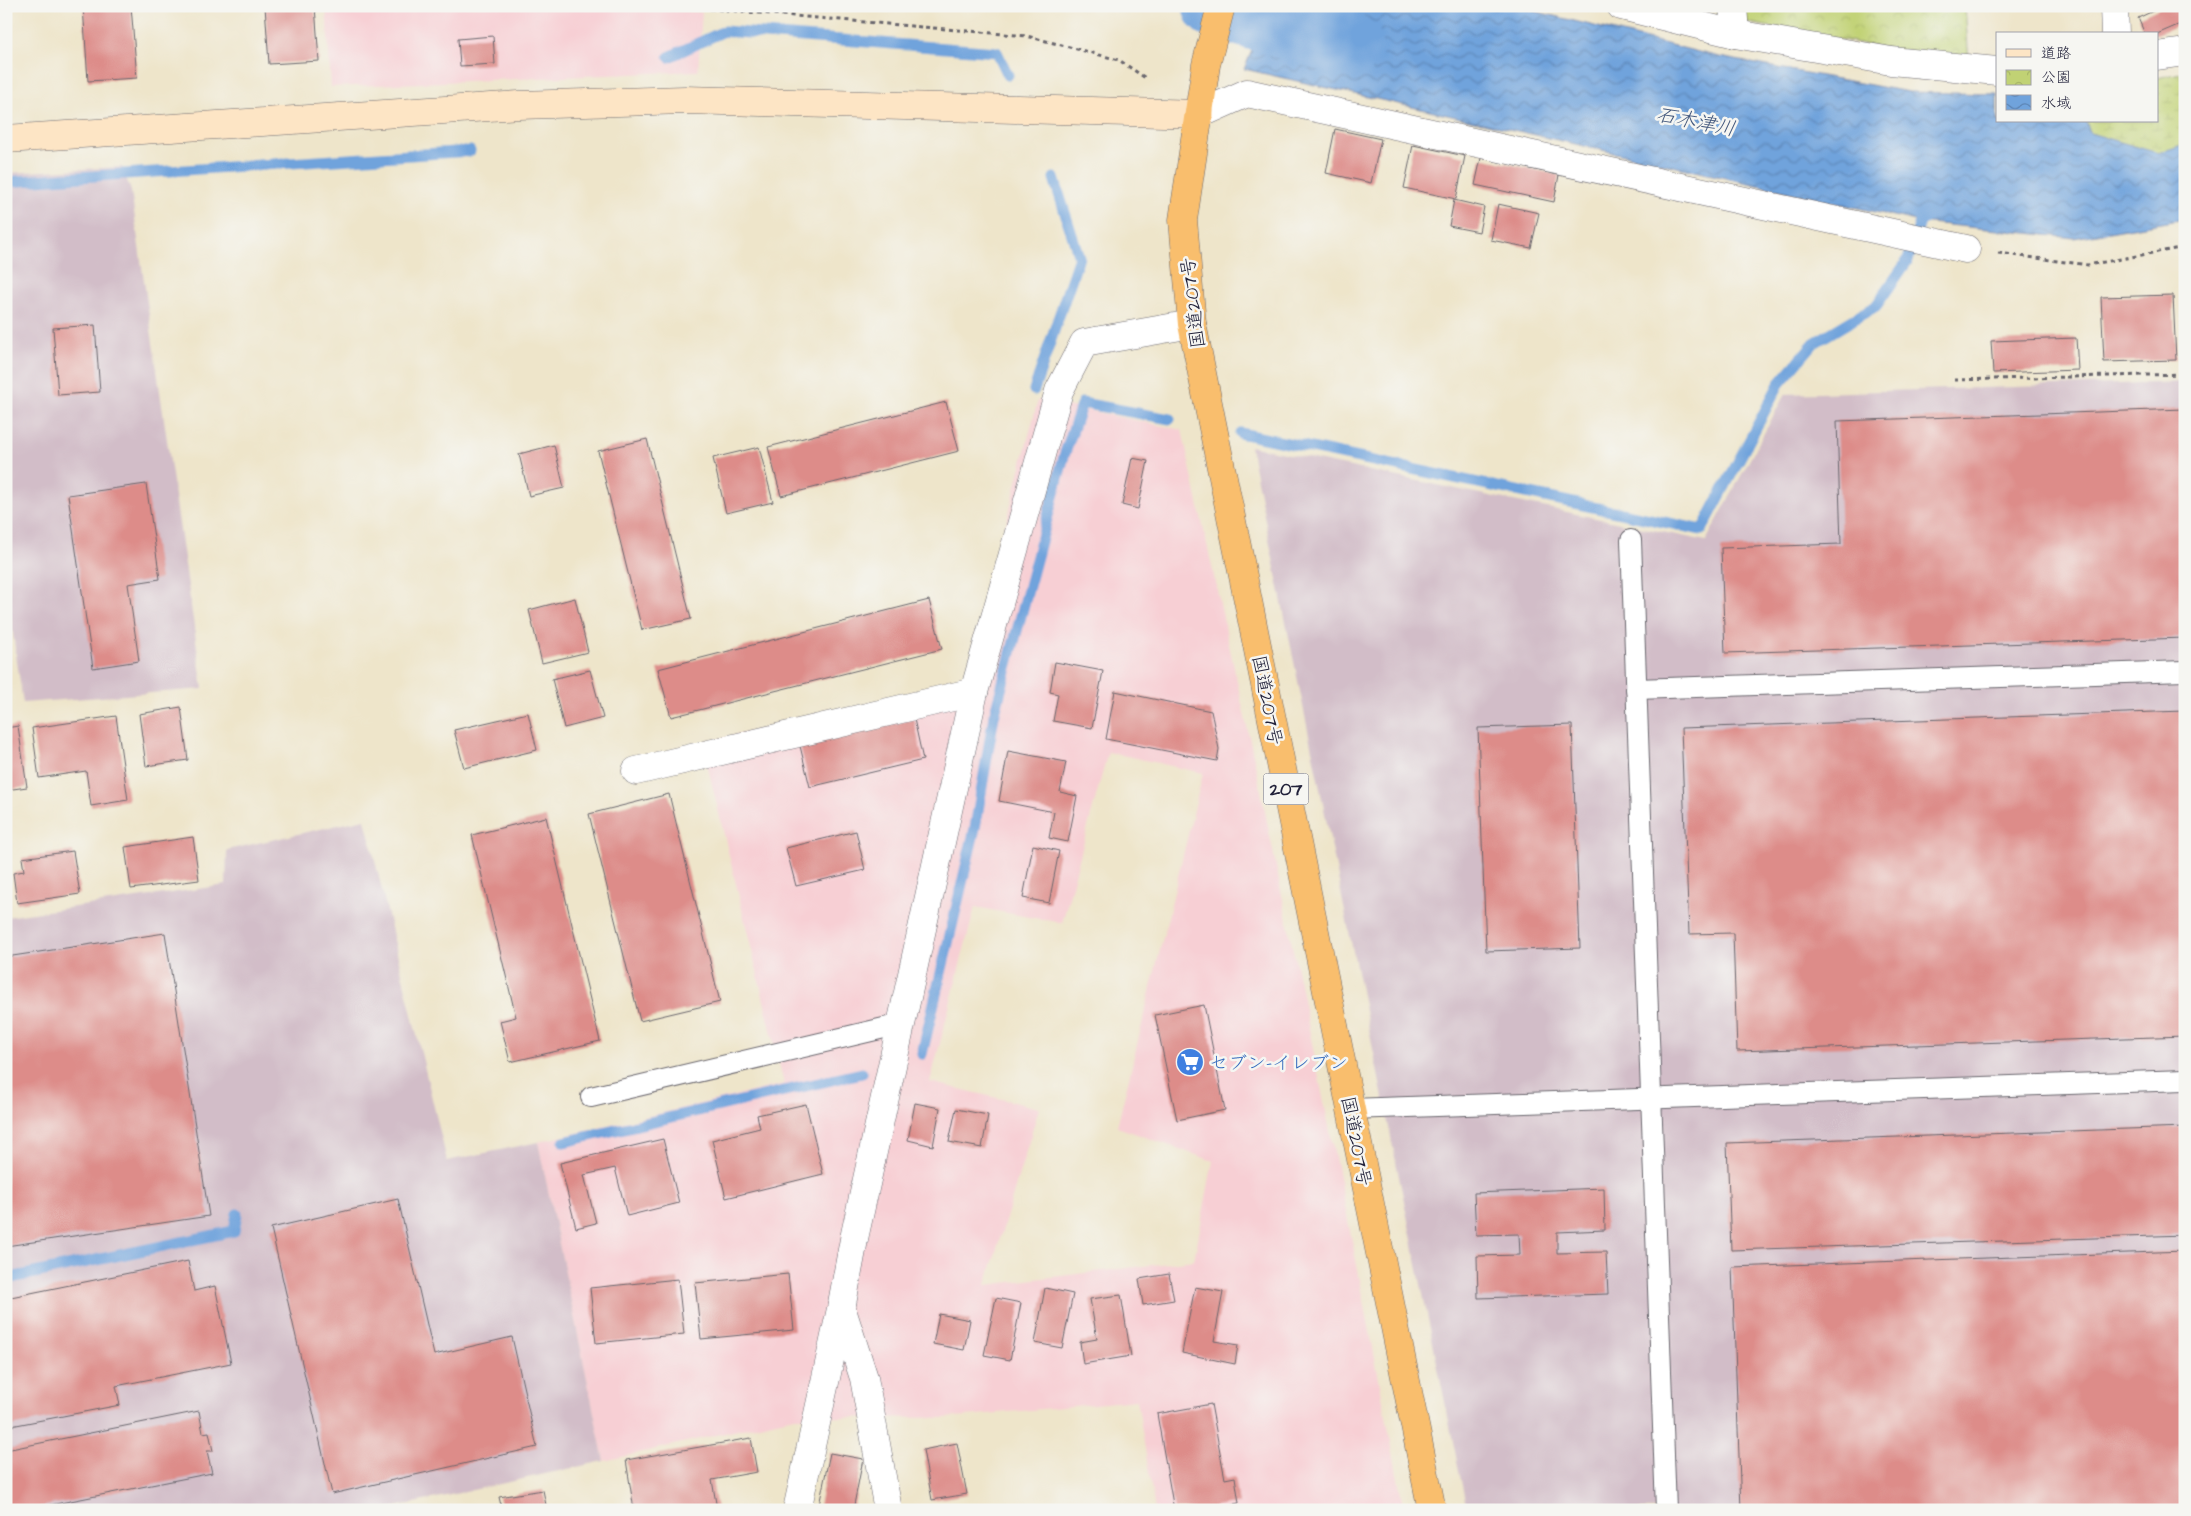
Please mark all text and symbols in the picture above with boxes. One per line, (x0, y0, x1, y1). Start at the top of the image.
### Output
legend (1996, 32, 2158, 122)
text: 道路 (2041, 43, 2071, 64)
text: 公園 (2041, 67, 2071, 88)
text: 水域 (2041, 93, 2071, 114)
water label: 石木津川 (1654, 101, 1738, 143)
street label: 国道207号 (1175, 256, 1212, 350)
street label: 国道207号 (1245, 653, 1289, 748)
road number: 207 (1264, 774, 1308, 804)
supermarket icon: セブン-イレブン (1175, 1047, 1205, 1077)
place label: セブン-イレブン (1209, 1050, 1348, 1077)
street label: 国道207号 (1334, 1094, 1378, 1189)

